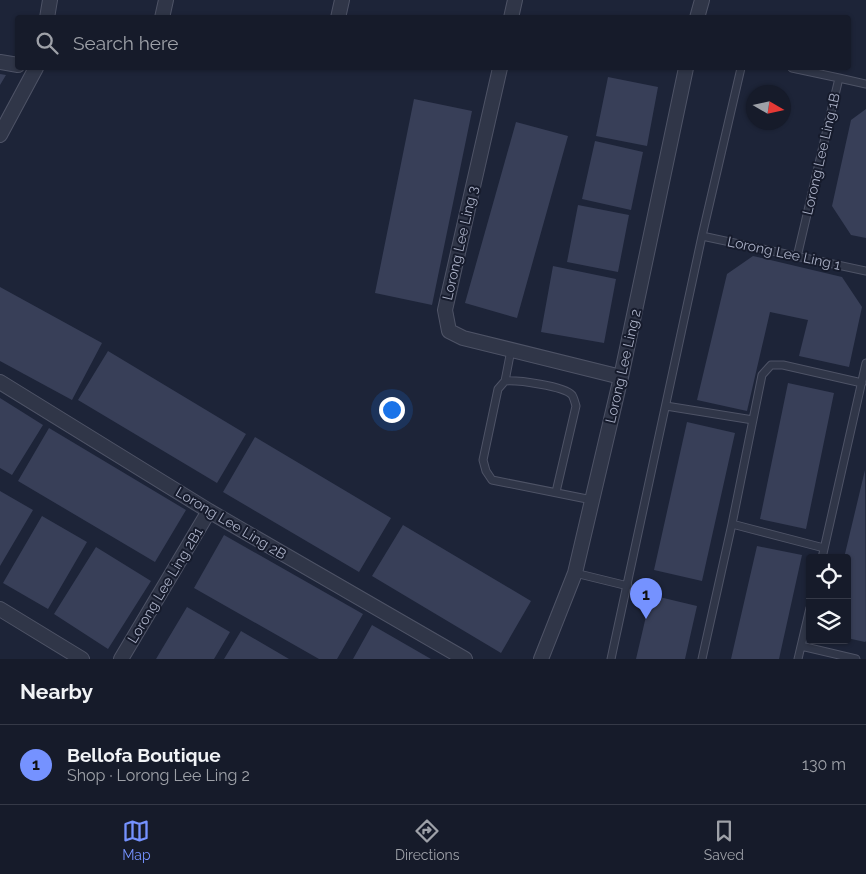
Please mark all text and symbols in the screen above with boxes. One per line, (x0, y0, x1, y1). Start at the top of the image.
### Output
search box (15, 15, 851, 70)
icon: search (33, 29, 61, 57)
text: Search here (73, 32, 179, 54)
north arrow (746, 85, 791, 130)
street label: Lorong Lee Ling 1B (799, 91, 843, 217)
street label: Lorong Lee Ling 3 (439, 184, 481, 302)
street label: Lorong Lee Ling 1 (726, 233, 842, 273)
street label: Lorong Lee Ling 2 (602, 307, 644, 425)
your location (379, 397, 405, 423)
street label: Lorong Lee Ling 2B (173, 484, 289, 562)
street label: Lorong Lee Ling 2B1 (124, 524, 206, 646)
map controls (806, 554, 851, 644)
button: locate (806, 554, 851, 599)
pin: 1 (630, 578, 662, 619)
button: layers (806, 599, 851, 644)
text: Nearby (20, 679, 93, 704)
text: Bellofa Boutique (67, 744, 221, 766)
text: 1 (32, 755, 40, 774)
text: 130 m (802, 755, 846, 774)
text: Shop · Lorong Lee Ling 2 (67, 766, 250, 785)
tab: Map (122, 817, 151, 863)
tab: Directions (395, 817, 460, 863)
tab: Saved (704, 817, 744, 863)

